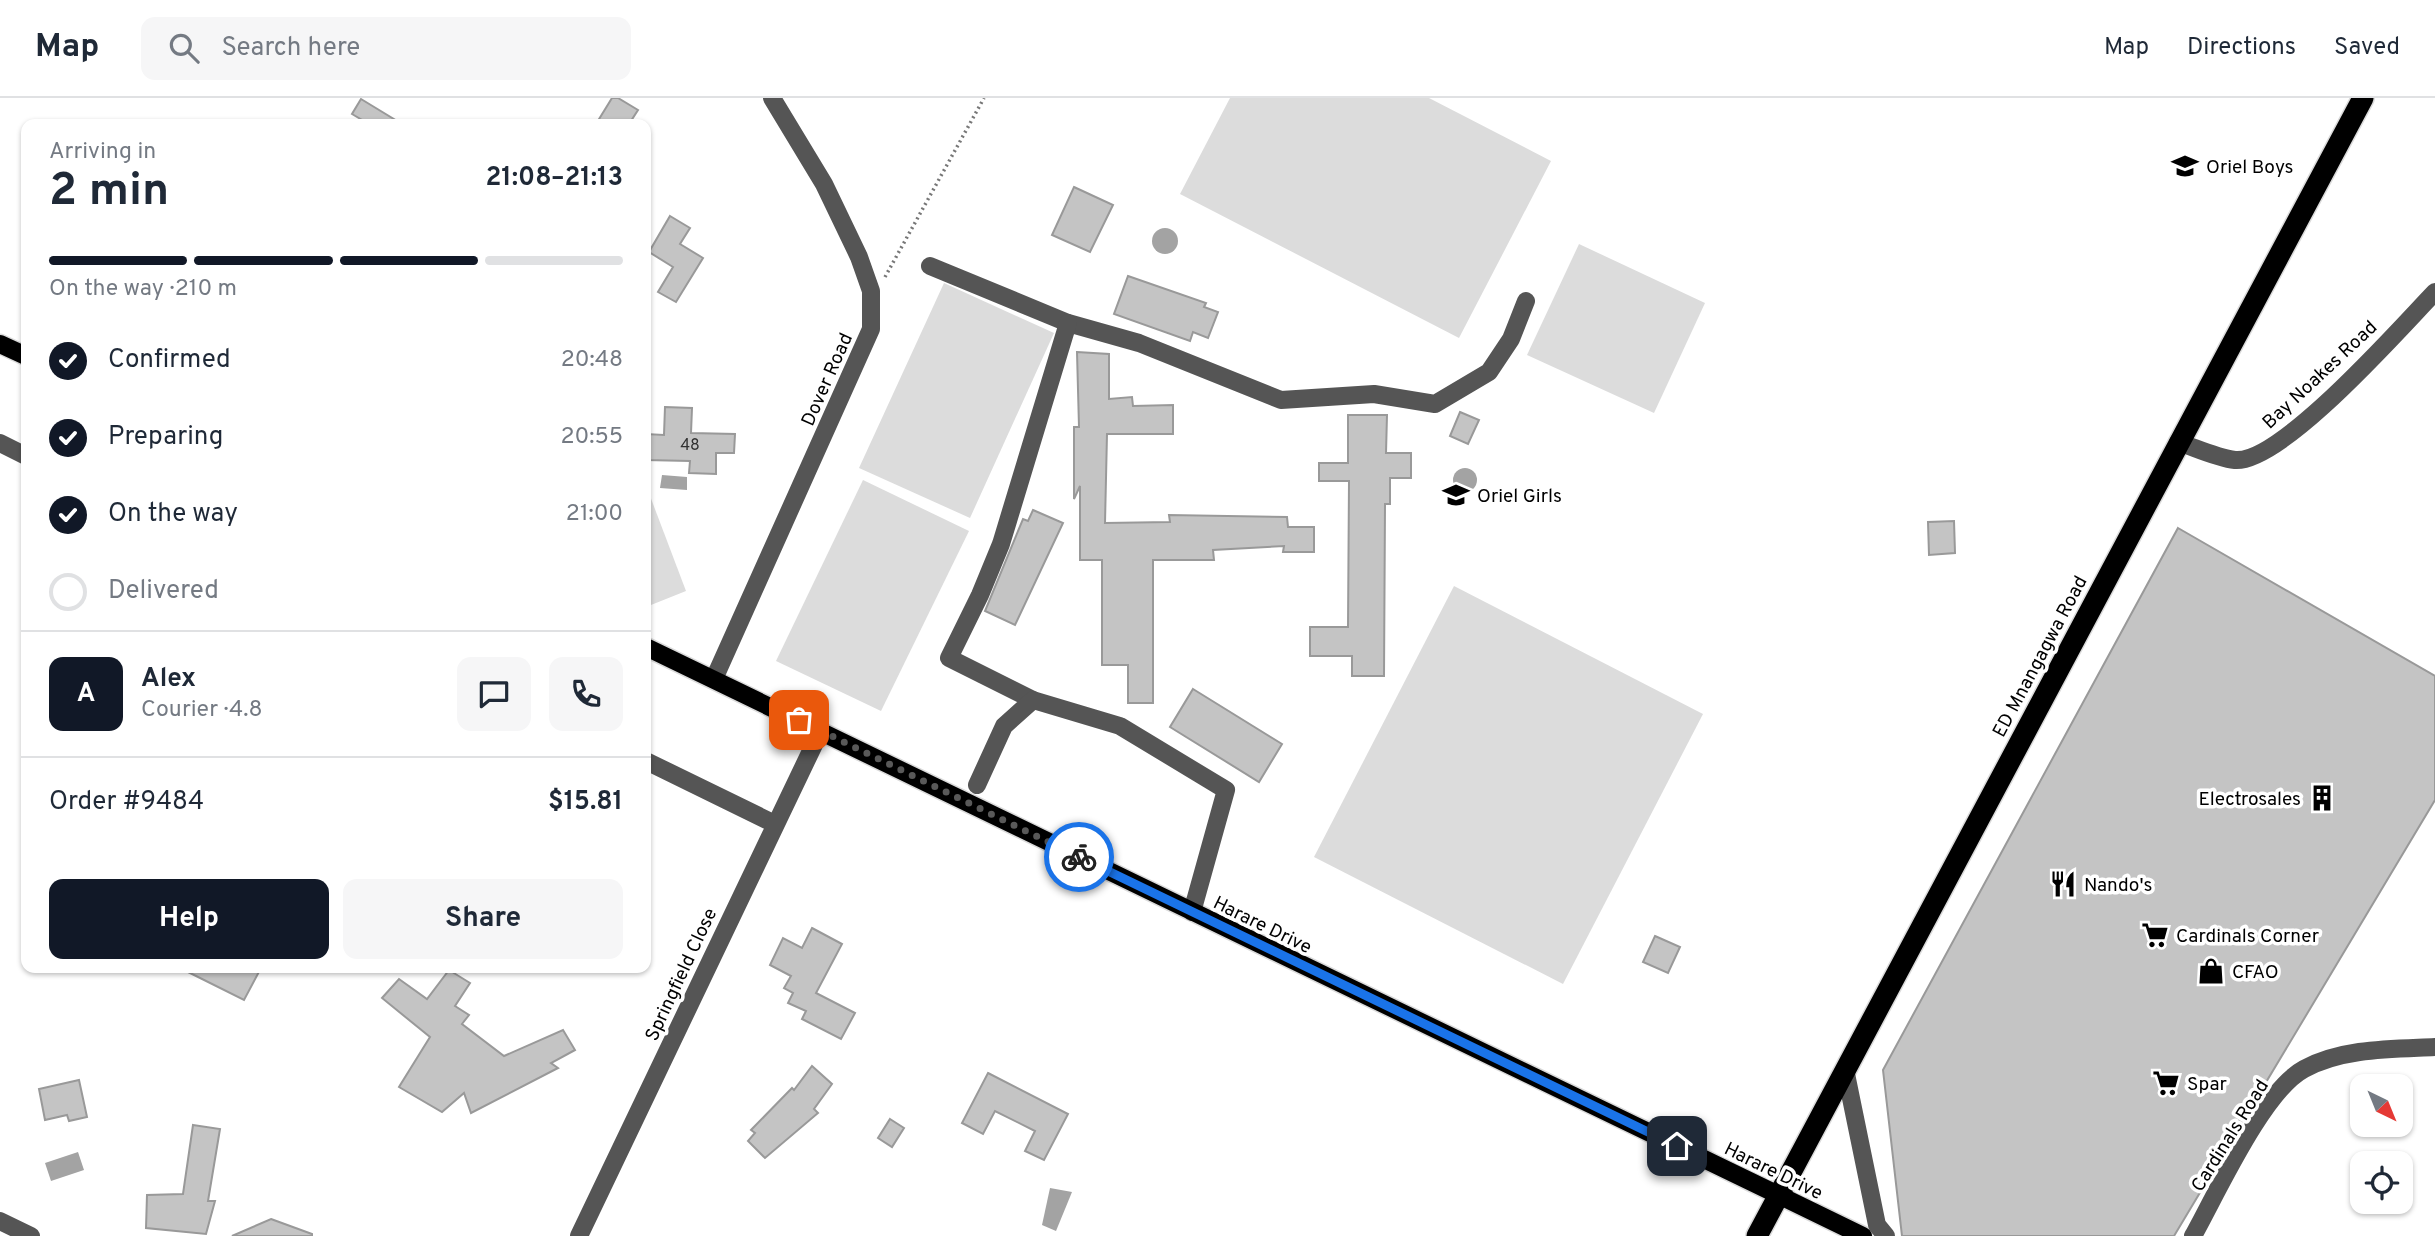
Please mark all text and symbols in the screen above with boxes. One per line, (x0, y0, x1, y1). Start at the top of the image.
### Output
search box (141, 17, 631, 80)
text: Map (35, 27, 99, 69)
icon: search (165, 29, 203, 67)
text: Search here (221, 32, 360, 65)
text: Map (2104, 33, 2149, 63)
text: Directions (2187, 33, 2296, 63)
text: Saved (2334, 33, 2400, 63)
text: Arriving in (49, 138, 156, 167)
school or university icon: Oriel Boys (2170, 151, 2200, 181)
place label: Oriel Boys (2206, 156, 2293, 180)
text: 21:08–21:13 (485, 162, 623, 195)
text: 2 min (49, 163, 169, 222)
text: On the way · 210 m (49, 275, 237, 304)
street label: Bay Noakes Road (2258, 316, 2383, 435)
street label: Dover Road (797, 330, 859, 430)
icon: check (49, 342, 87, 380)
text: Confirmed (108, 344, 231, 377)
text: 20:48 (561, 346, 623, 375)
icon: check (49, 419, 87, 457)
text: Preparing (108, 421, 223, 454)
text: 20:55 (560, 423, 623, 452)
house number: 48 (680, 436, 700, 456)
school or university icon: Oriel Girls (1441, 480, 1471, 510)
place label: Oriel Girls (1477, 485, 1562, 509)
icon: check (49, 496, 87, 534)
text: On the way (108, 498, 238, 531)
text: 21:00 (566, 500, 623, 529)
street label: ED Mnangagwa Road (1988, 572, 2094, 742)
text: Delivered (108, 575, 219, 608)
button: chat (457, 657, 531, 731)
button: phone (549, 657, 623, 731)
text: Alex (141, 663, 196, 696)
text: A (77, 678, 95, 711)
pin (769, 690, 829, 750)
text: Courier · 4.8 (141, 696, 262, 725)
icon: bag (780, 701, 818, 739)
building icon: Electrosales (2307, 783, 2337, 813)
text: Order #9484 (49, 786, 204, 819)
text: $15.81 (548, 786, 623, 819)
place label: Electrosales (2198, 788, 2301, 812)
courier (1044, 822, 1114, 892)
icon: bike (1060, 838, 1098, 876)
restaurant icon: Nando's (2048, 869, 2078, 899)
place label: Nando's (2084, 874, 2152, 898)
button: Help (49, 879, 329, 959)
button: Share (343, 879, 623, 959)
street label: Harare Drive (1209, 892, 1315, 960)
street label: Springfield Close (641, 905, 723, 1045)
supermarket icon: Cardinals Corner (2140, 920, 2170, 950)
place label: Cardinals Corner (2176, 925, 2320, 949)
shop icon: CFAO (2196, 956, 2226, 986)
place label: CFAO (2232, 961, 2279, 985)
supermarket icon: Spar (2151, 1068, 2181, 1098)
place label: Spar (2187, 1073, 2228, 1097)
north arrow (2350, 1074, 2413, 1138)
map controls (2350, 1074, 2413, 1214)
street label: Cardinals Road (2187, 1075, 2275, 1197)
pin (1647, 1116, 1707, 1176)
icon: home (1658, 1127, 1696, 1165)
street label: Harare Drive (1720, 1138, 1826, 1206)
button: locate (2350, 1151, 2413, 1214)

